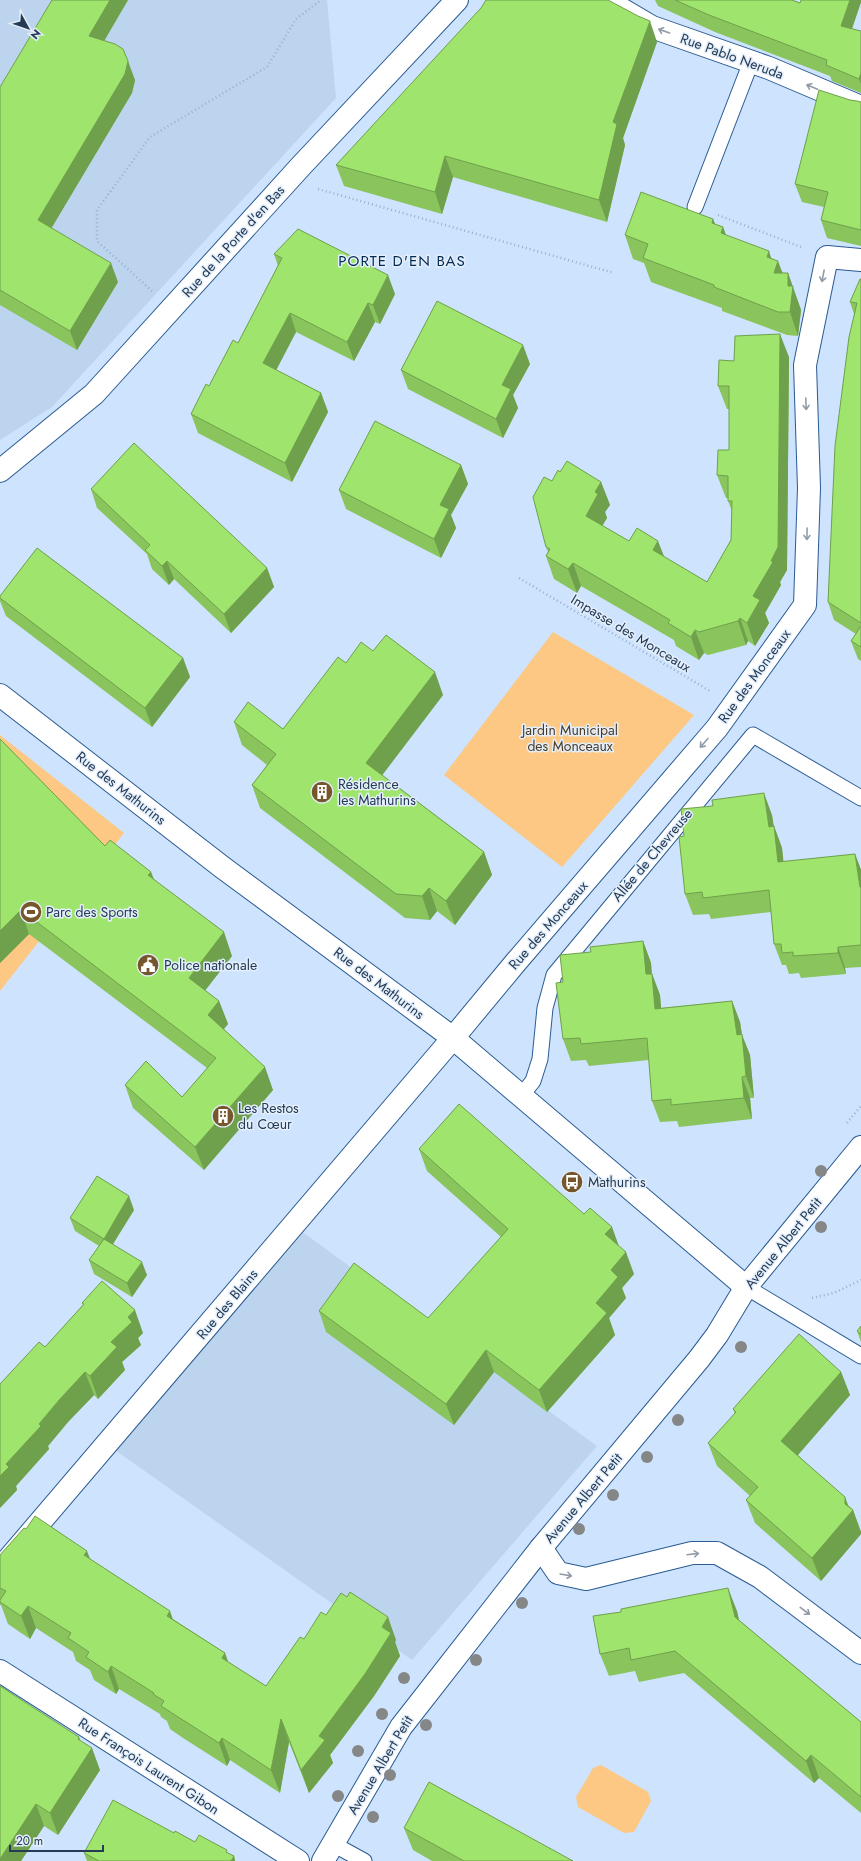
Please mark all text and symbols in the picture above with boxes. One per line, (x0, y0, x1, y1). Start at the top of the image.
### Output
north arrow (8, 8, 48, 48)
text: N (27, 26, 45, 43)
one-way arrow (659, 27, 671, 35)
street label: Rue Pablo Neruda (678, 28, 786, 84)
one-way arrow (807, 82, 819, 90)
street label: Rue de la Porte d'en Bas (177, 180, 289, 302)
district label: PORTE D'EN BAS (338, 250, 466, 272)
one-way arrow (819, 269, 827, 282)
one-way arrow (802, 397, 810, 410)
one-way arrow (804, 527, 811, 540)
street label: Impasse des Monceaux (567, 589, 695, 677)
street label: Rue des Monceaux (713, 625, 795, 727)
park label: Jardin Municipal des Monceaux (520, 720, 618, 756)
one-way arrow (699, 737, 708, 748)
street label: Rue des Mathurins (72, 747, 170, 830)
place label: Résidence les Mathurins (338, 774, 416, 810)
building icon: Résidence les Mathurins (309, 779, 335, 805)
street label: Allée de Chevreuse (607, 804, 697, 906)
street label: Rue des Monceaux (504, 876, 592, 974)
sports icon: Parc des Sports (18, 899, 44, 925)
place label: Parc des Sports (46, 902, 138, 922)
street label: Rue des Mathurins (329, 942, 429, 1024)
public building icon: Police nationale (135, 952, 161, 978)
place label: Police nationale (164, 955, 257, 975)
place label: Les Restos du Cœur (238, 1098, 299, 1134)
building icon: Les Restos du Cœur (210, 1103, 236, 1129)
bus stop icon: Mathurins (559, 1169, 585, 1195)
place label: Mathurins (588, 1172, 646, 1192)
street label: Avenue Albert Petit (740, 1192, 827, 1293)
street label: Rue des Blains (192, 1264, 263, 1343)
street label: Avenue Albert Petit (539, 1448, 627, 1548)
one-way arrow (686, 1550, 699, 1558)
one-way arrow (559, 1571, 572, 1579)
one-way arrow (799, 1606, 810, 1615)
street label: Avenue Albert Petit (342, 1711, 418, 1818)
street label: Rue François Laurent Gibon (75, 1713, 223, 1819)
scale bar (10, 1827, 103, 1853)
text: 20 m (16, 1832, 43, 1850)

